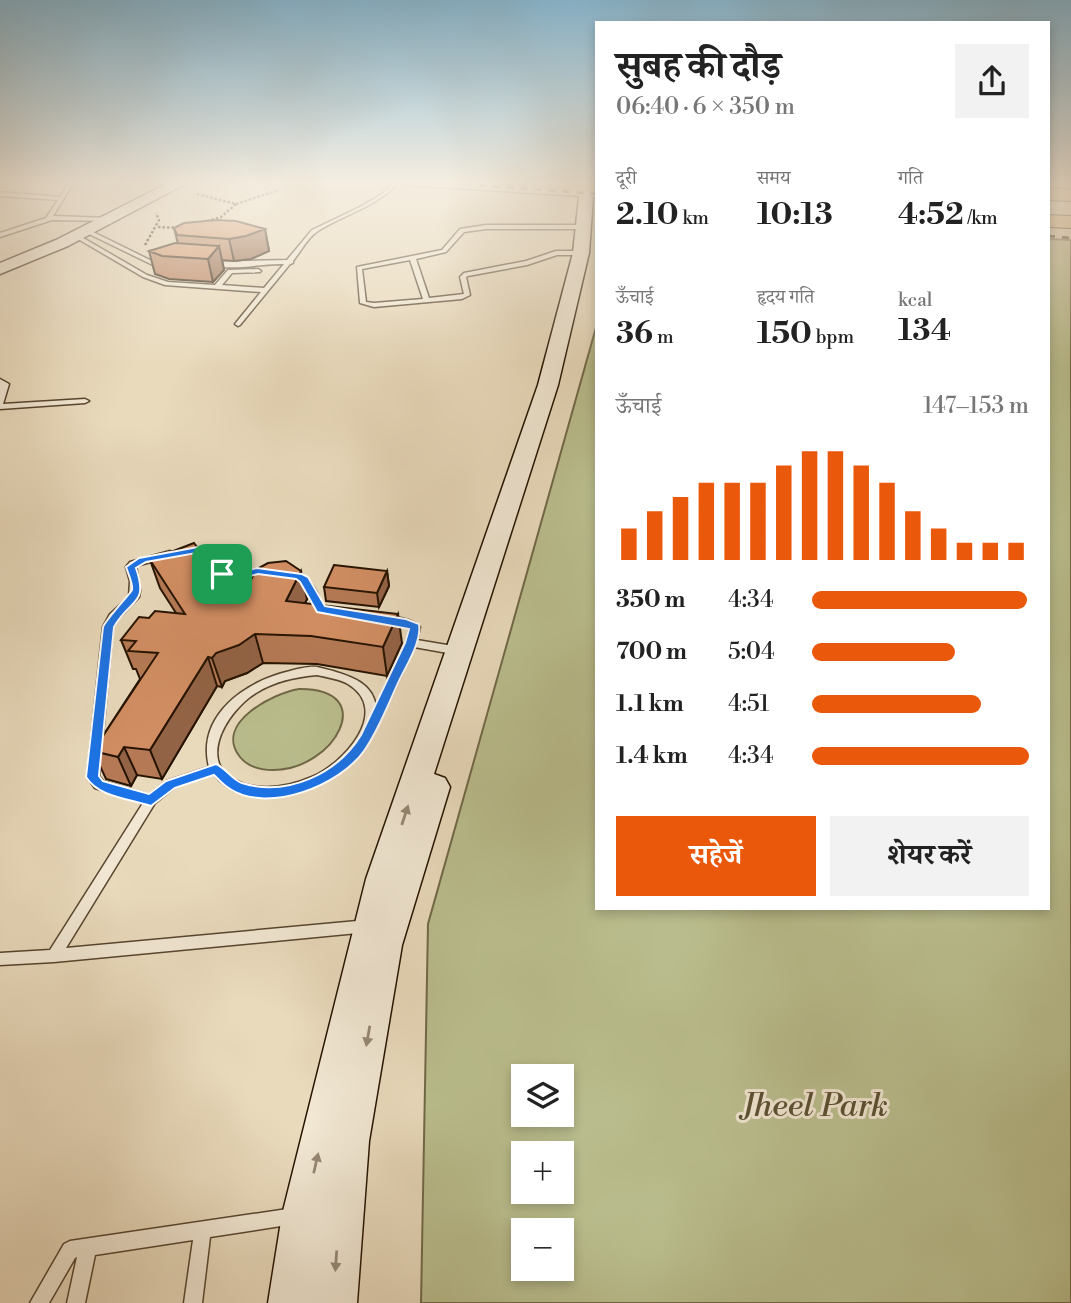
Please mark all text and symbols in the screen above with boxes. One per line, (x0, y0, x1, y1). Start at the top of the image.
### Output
text: सुबह की दौड़ (616, 43, 781, 90)
button: share (955, 44, 1029, 118)
text: 06:40 · 6 × 350 m (616, 93, 795, 121)
text: दूरी (616, 166, 637, 190)
text: समय (757, 166, 790, 190)
text: गति (898, 166, 923, 190)
text: 2.10 (616, 196, 678, 234)
text: 10:13 (757, 196, 833, 234)
text: 4:52 (898, 196, 964, 234)
text: km (678, 206, 709, 230)
text: /km (964, 206, 998, 230)
text: ऊँचाई (616, 285, 653, 309)
text: हृदय गति (757, 285, 814, 309)
text: kcal (898, 288, 932, 312)
text: 134 (898, 312, 951, 350)
text: 36 (616, 315, 653, 353)
text: 150 (757, 315, 812, 353)
text: m (653, 325, 674, 349)
text: bpm (812, 325, 854, 349)
text: ऊँचाई (616, 392, 661, 420)
text: 147–153 m (923, 392, 1029, 420)
pin (192, 544, 252, 604)
icon: arrive (203, 555, 241, 593)
text: 350 m (616, 586, 685, 614)
text: 4:34 (728, 586, 774, 614)
text: 700 m (616, 638, 687, 666)
text: 5:04 (728, 638, 775, 666)
text: 1.1 km (616, 690, 684, 718)
text: 4:51 (728, 690, 769, 718)
text: 1.4 km (616, 742, 688, 770)
text: 4:34 (728, 742, 774, 770)
one-way arrow (400, 804, 411, 825)
button: सहेजें (616, 816, 816, 896)
button: शेयर करें (830, 816, 1029, 896)
one-way arrow (362, 1025, 373, 1047)
map controls (511, 1064, 574, 1281)
button: layers (511, 1064, 574, 1127)
park label: Jheel Park (738, 1086, 888, 1127)
button: + (511, 1141, 574, 1204)
one-way arrow (310, 1152, 321, 1174)
button: − (511, 1218, 574, 1281)
one-way arrow (330, 1250, 341, 1272)

